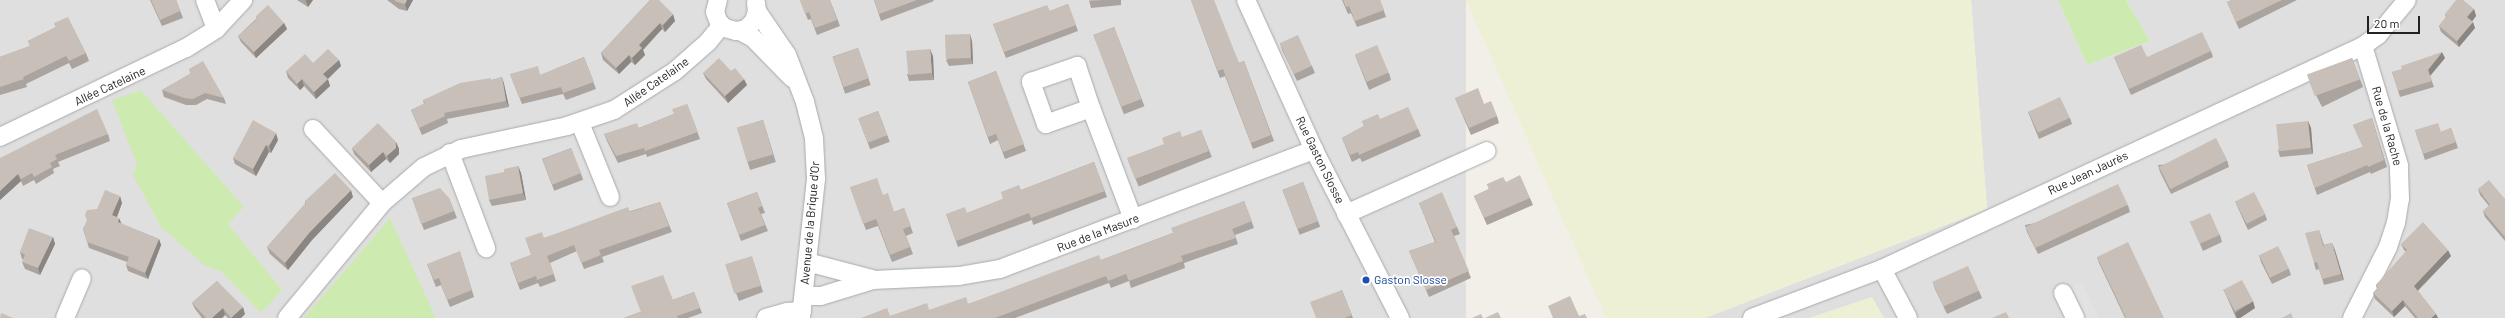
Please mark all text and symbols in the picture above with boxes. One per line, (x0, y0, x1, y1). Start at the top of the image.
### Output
scale bar (2369, 8, 2422, 34)
text: 20 m (2374, 16, 2400, 30)
street label: Allée Catelaine (620, 54, 692, 110)
street label: Allée Catelaine (72, 63, 148, 109)
street label: Rue de la Rache (2369, 85, 2405, 167)
street label: Rue Gaston Slosse (1293, 114, 1347, 206)
street label: Rue Jean Jaurès (2046, 148, 2130, 198)
street label: Avenue de la Brique d'Or (797, 161, 823, 285)
street label: Rue de la Masure (1055, 211, 1141, 255)
place label: Gaston Slosse (1374, 273, 1447, 287)
marker: Gaston Slosse (1361, 275, 1371, 285)

